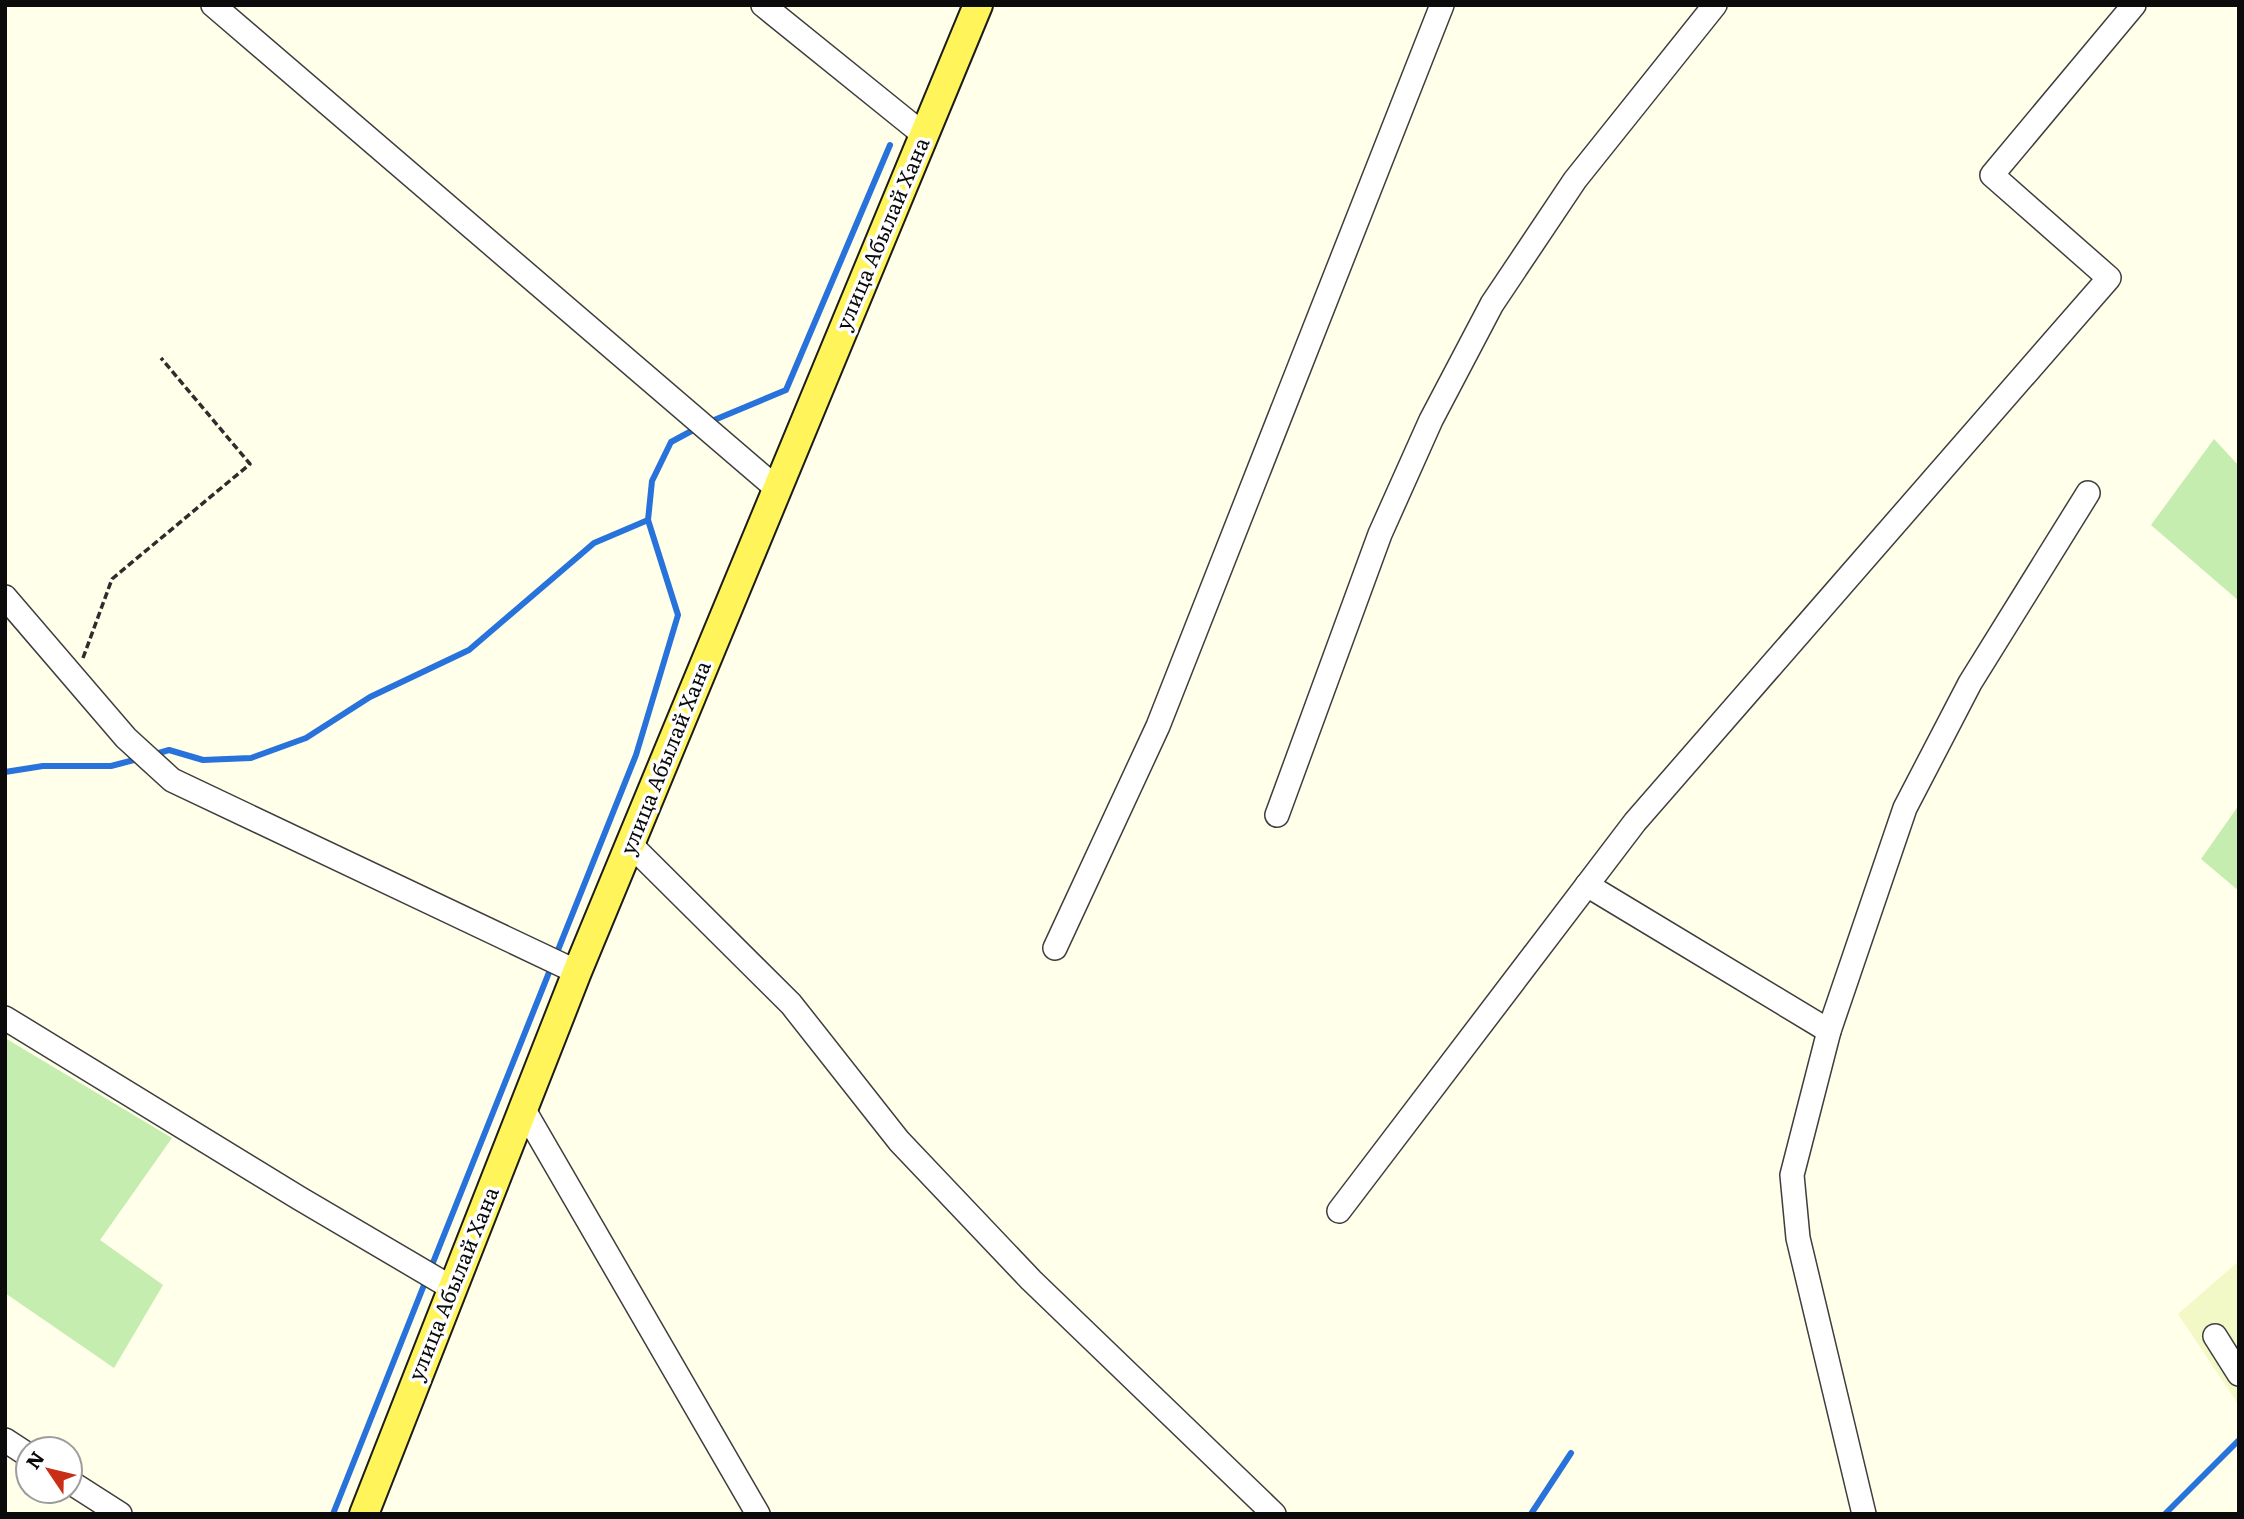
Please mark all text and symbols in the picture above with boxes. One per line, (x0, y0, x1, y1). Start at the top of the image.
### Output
street label: улица Абылай Хана (826, 131, 936, 334)
street label: улица Абылай Хана (611, 655, 717, 859)
street label: улица Абылай Хана (399, 1181, 505, 1385)
north arrow (14, 1435, 84, 1505)
text: N (18, 1445, 50, 1474)

